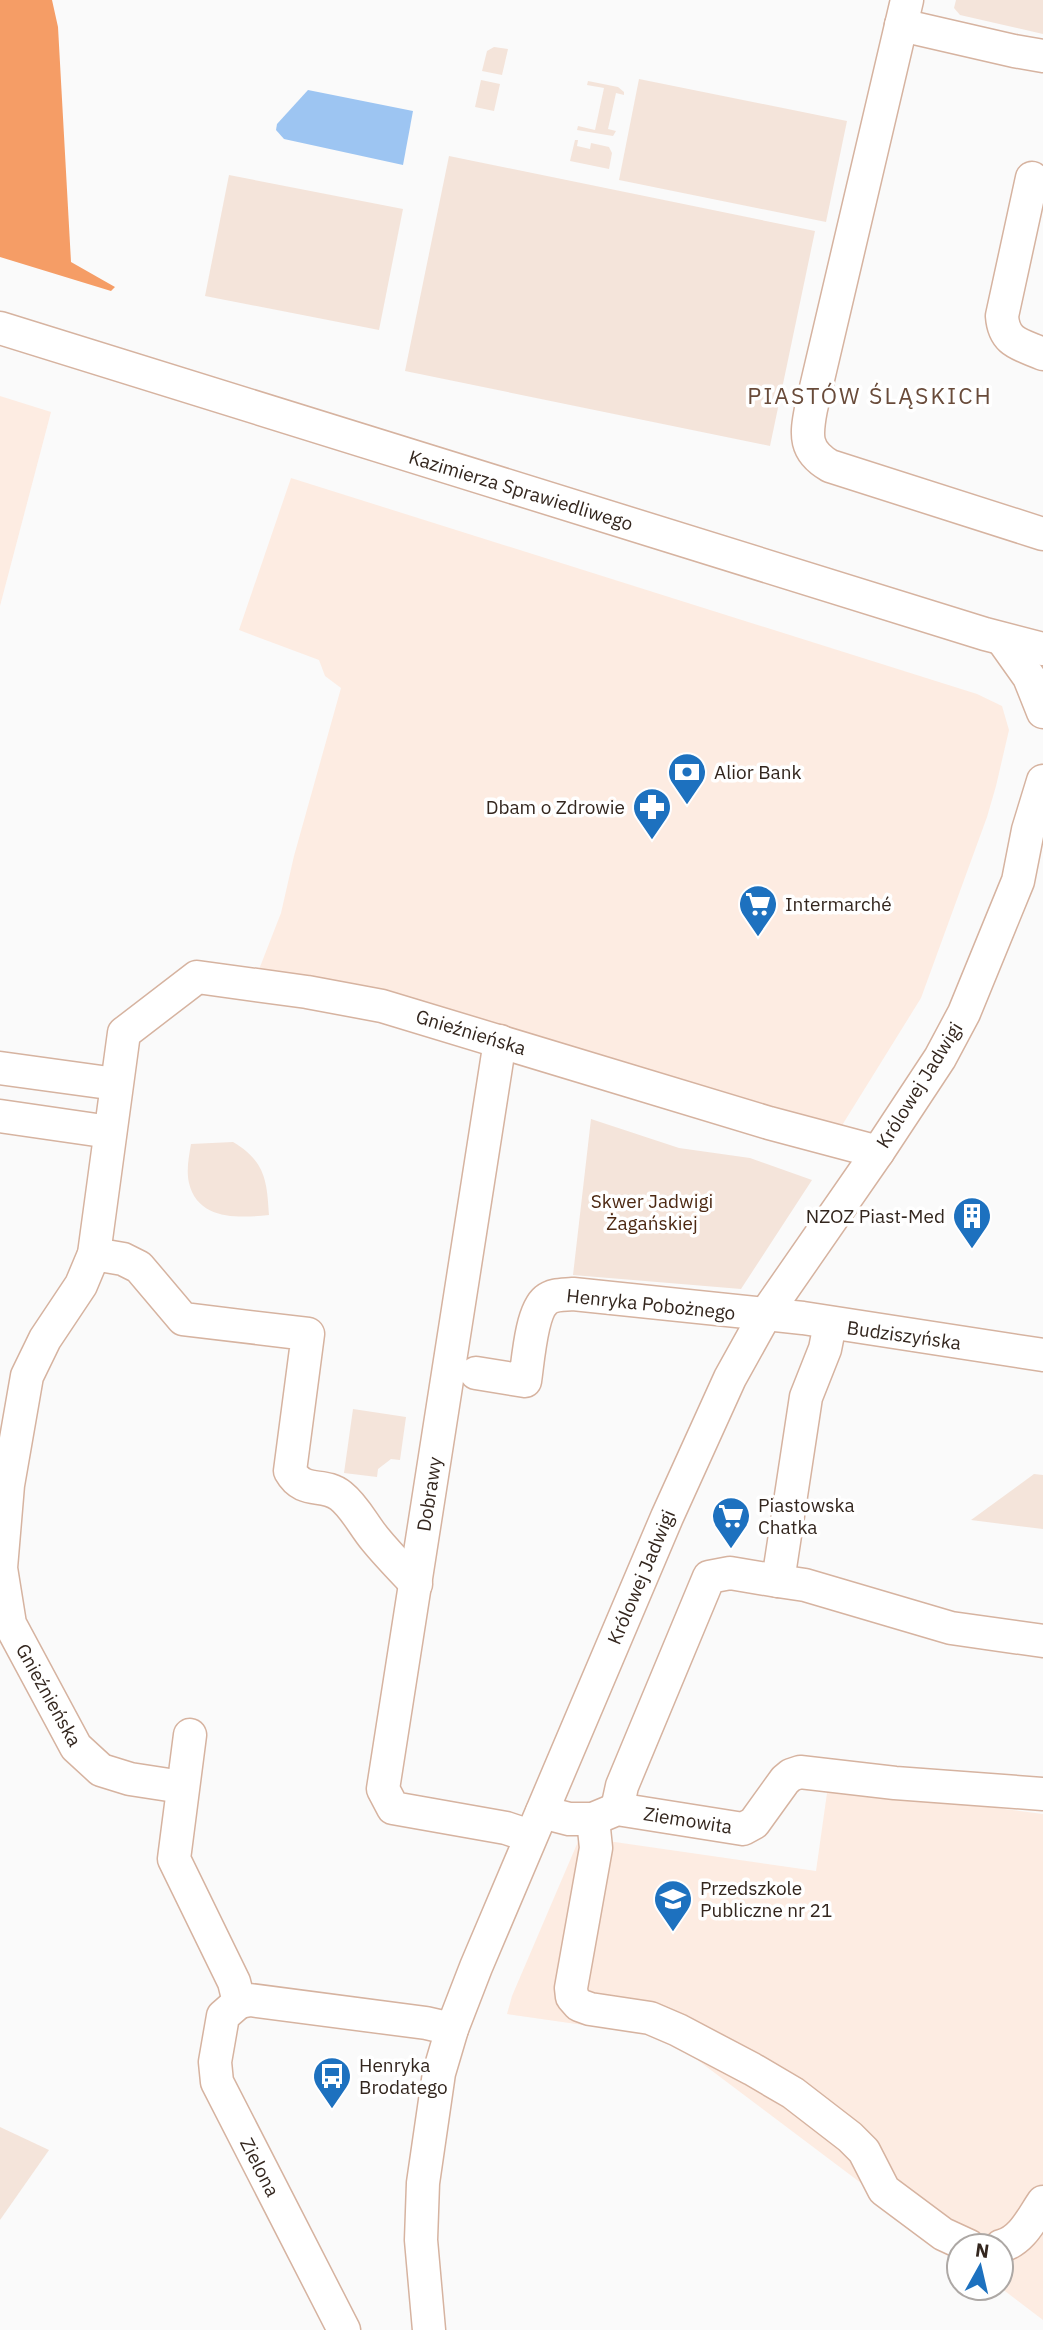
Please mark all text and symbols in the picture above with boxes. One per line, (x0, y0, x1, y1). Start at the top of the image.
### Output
district label: PIASTÓW ŚLĄSKICH (747, 380, 993, 410)
street label: Kazimierza Sprawiedliwego (406, 444, 636, 536)
bank icon: Alior Bank (666, 751, 708, 806)
place label: Alior Bank (714, 760, 802, 784)
pharmacy icon: Dbam o Zdrowie (631, 786, 673, 841)
place label: Dbam o Zdrowie (486, 795, 625, 819)
supermarket icon: Intermarché (737, 883, 779, 938)
place label: Intermarché (785, 892, 892, 916)
street label: Gnieźnieńska (413, 1004, 529, 1060)
street label: Królowej Jadwigi (871, 1017, 967, 1153)
park label: Skwer Jadwigi Żagańskiej (591, 1189, 713, 1235)
building icon: NZOZ Piast-Med (951, 1195, 993, 1250)
place label: NZOZ Piast-Med (806, 1204, 945, 1228)
street label: Henryka Pobożnego (565, 1283, 737, 1325)
street label: Budziszyńska (845, 1315, 963, 1355)
street label: Dobrawy (411, 1454, 447, 1533)
place label: Piastowska Chatka (758, 1493, 855, 1539)
supermarket icon: Piastowska Chatka (710, 1495, 752, 1550)
street label: Królowej Jadwigi (602, 1506, 680, 1648)
street label: Gnieźnieńska (11, 1639, 87, 1751)
street label: Ziemowita (642, 1801, 734, 1839)
place label: Przedszkole Publiczne nr 21 (700, 1876, 832, 1922)
school or university icon: Przedszkole Publiczne nr 21 (652, 1878, 694, 1933)
place label: Henryka Brodatego (359, 2053, 448, 2099)
bus stop icon: Henryka Brodatego (311, 2055, 353, 2110)
street label: Zielona (235, 2134, 285, 2200)
north arrow (945, 2232, 1015, 2302)
text: N (974, 2237, 991, 2263)

